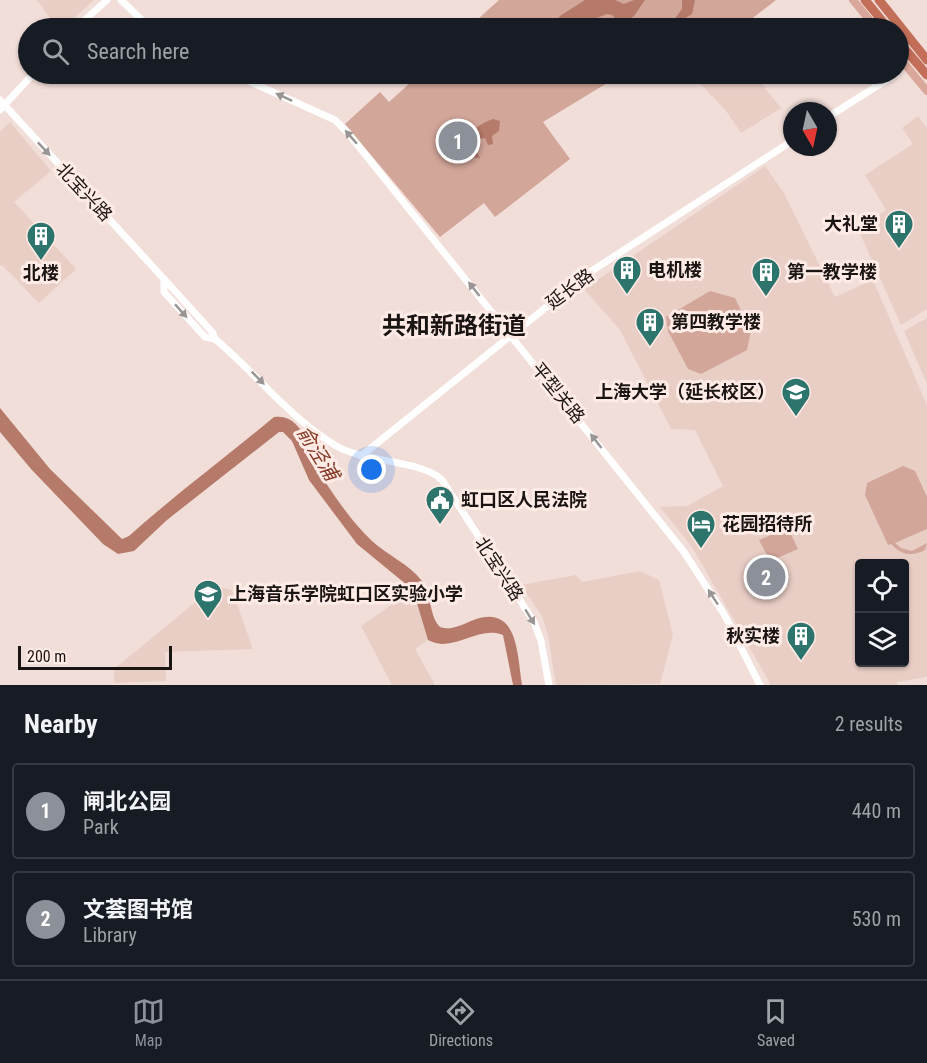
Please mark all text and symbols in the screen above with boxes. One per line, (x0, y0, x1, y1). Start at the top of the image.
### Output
search box (18, 18, 909, 84)
icon: search (39, 35, 72, 68)
text: Search here (87, 39, 189, 64)
one-way arrow (275, 92, 293, 102)
north arrow (783, 102, 837, 156)
pin: 1 (438, 118, 478, 164)
one-way arrow (345, 129, 358, 145)
one-way arrow (37, 141, 51, 156)
street label: 北宝兴路 (52, 158, 117, 225)
building icon: 大礼堂 (883, 208, 915, 250)
place label: 大礼堂 (824, 213, 878, 234)
building icon: 北楼 (25, 220, 57, 262)
building icon: 电机楼 (611, 254, 643, 296)
building icon: 第一教学楼 (750, 256, 782, 298)
place label: 电机楼 (648, 259, 702, 280)
place label: 第一教学楼 (787, 261, 877, 282)
place label: 北楼 (23, 262, 59, 283)
street label: 延长路 (542, 264, 598, 313)
one-way arrow (467, 281, 480, 297)
one-way arrow (174, 303, 187, 318)
building icon: 第四教学楼 (634, 306, 666, 348)
place label: 第四教学楼 (671, 311, 761, 332)
district label: 共和新路街道 (382, 312, 526, 340)
street label: 平型关路 (528, 358, 589, 427)
one-way arrow (250, 371, 264, 385)
school or university icon: 上海大学（延长校区） (780, 376, 812, 418)
place label: 上海大学（延长校区） (595, 381, 775, 402)
water label: 俞泾浦 (292, 421, 346, 487)
one-way arrow (590, 433, 602, 448)
your location (357, 455, 386, 484)
public building icon: 虹口区人民法院 (424, 484, 456, 526)
place label: 虹口区人民法院 (461, 489, 587, 510)
hotel icon: 花园招待所 (685, 508, 717, 550)
place label: 花园招待所 (722, 513, 812, 534)
street label: 北宝兴路 (471, 533, 528, 605)
pin: 2 (746, 554, 786, 600)
map controls (855, 559, 909, 667)
button: locate (855, 559, 909, 613)
school or university icon: 上海音乐学院虹口区实验小学 (192, 578, 224, 620)
place label: 上海音乐学院虹口区实验小学 (229, 583, 463, 604)
one-way arrow (707, 588, 718, 605)
one-way arrow (525, 609, 536, 625)
button: layers (855, 613, 909, 667)
building icon: 秋实楼 (785, 620, 817, 662)
place label: 秋实楼 (726, 625, 780, 646)
scale bar (18, 643, 172, 670)
text: 200 m (27, 647, 66, 666)
text: Nearby (24, 709, 98, 739)
text: 2 results (835, 712, 903, 736)
text: 闸北公园 (83, 789, 171, 814)
text: 1 (40, 799, 51, 823)
text: 440 m (852, 799, 901, 823)
text: Park (83, 815, 119, 839)
text: 文荟图书馆 (83, 897, 193, 922)
text: 2 (40, 907, 51, 931)
text: 530 m (852, 907, 901, 931)
text: Library (83, 923, 137, 947)
tab: Map (132, 995, 165, 1050)
tab: Directions (429, 995, 493, 1050)
tab: Saved (757, 995, 795, 1050)

